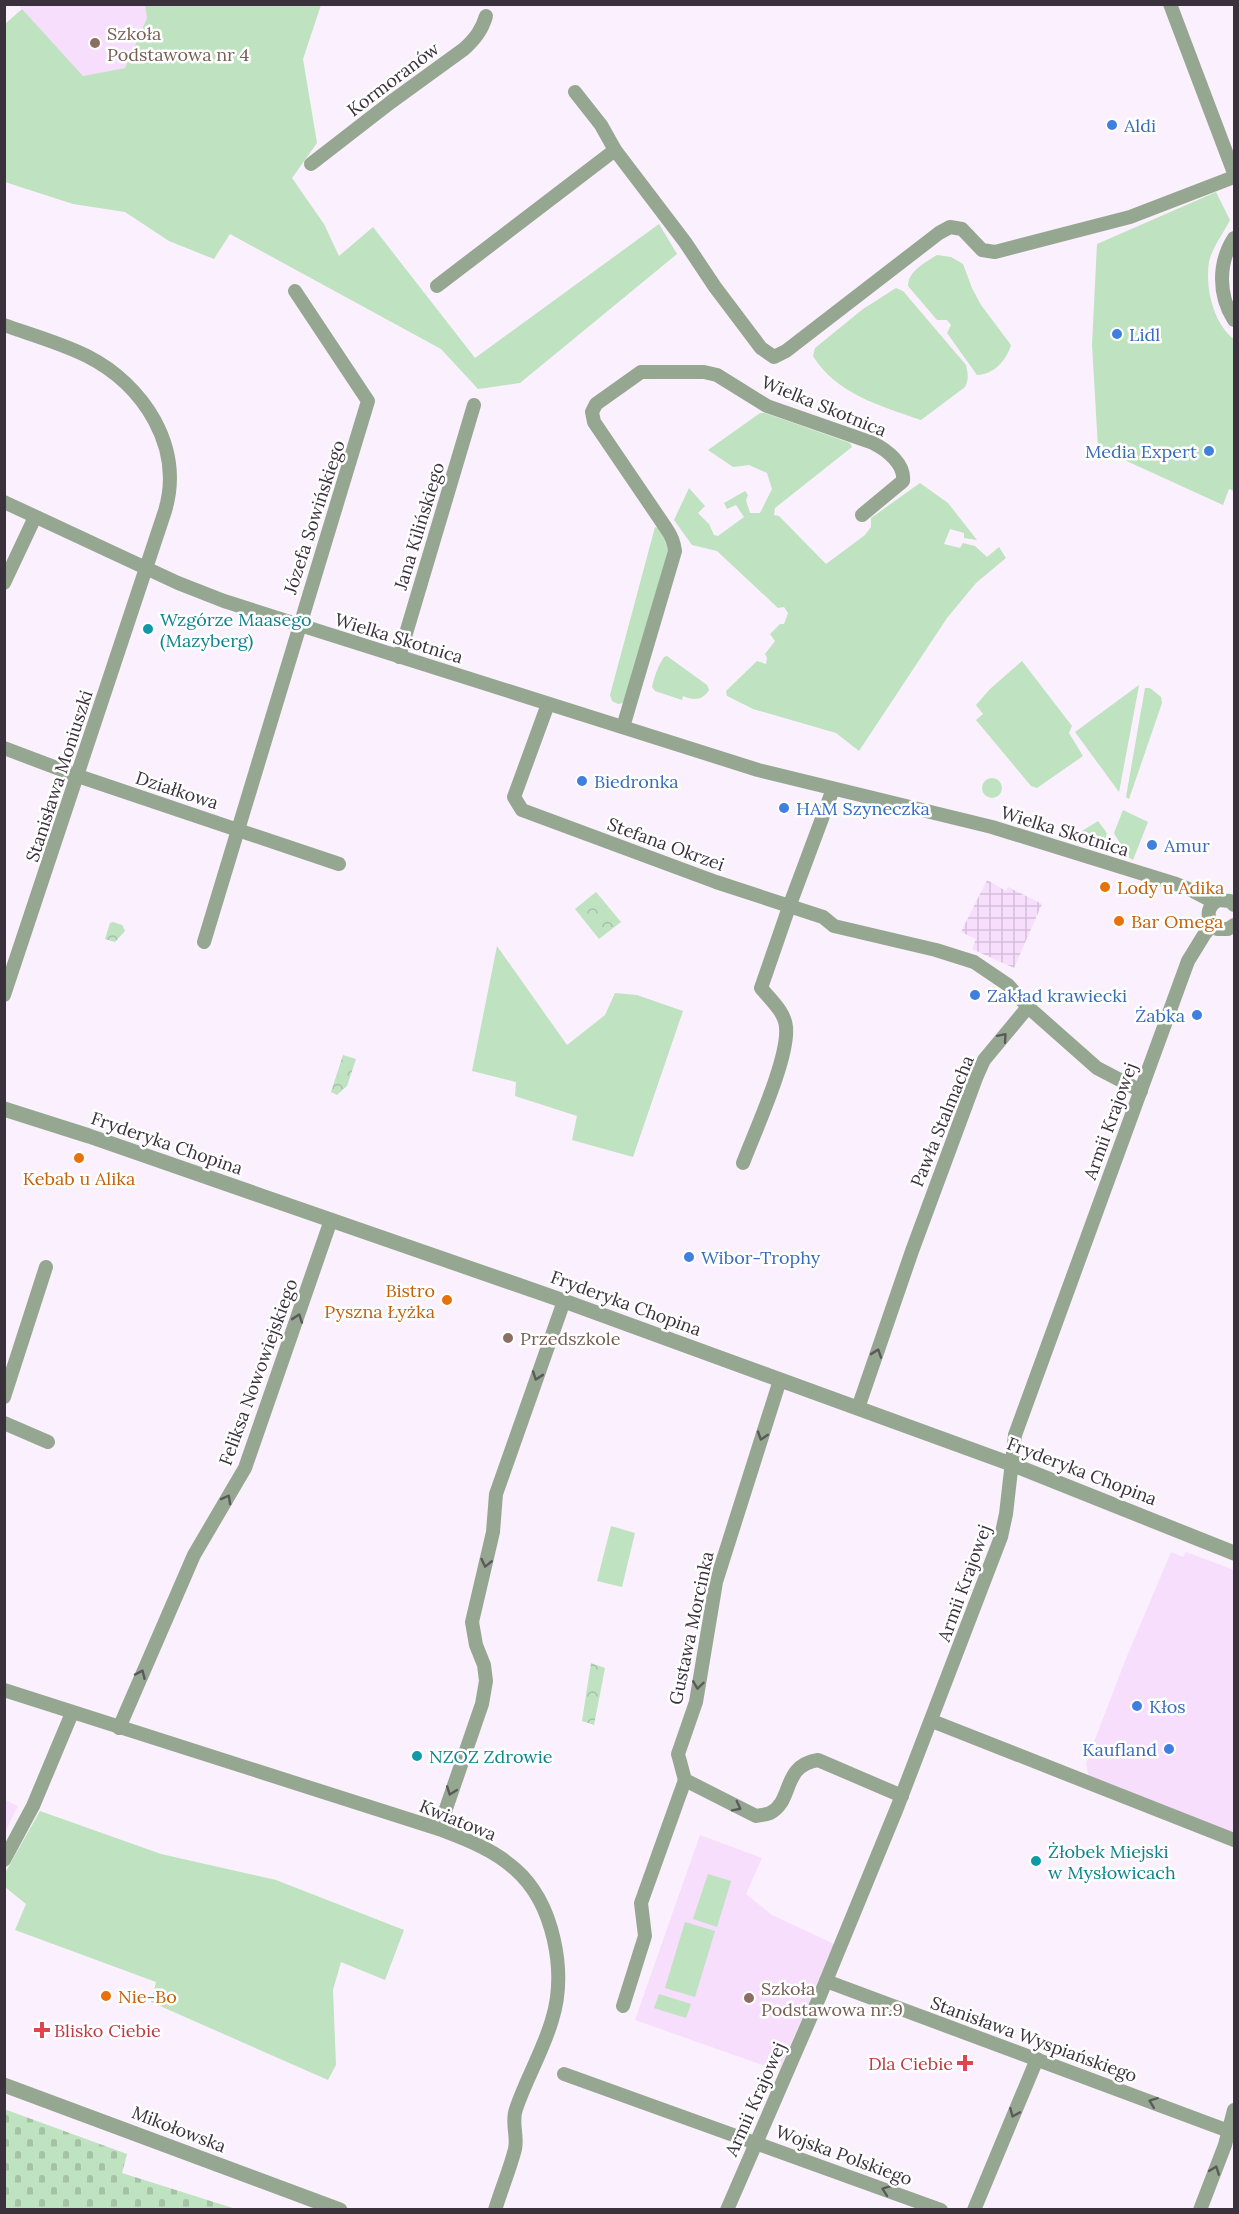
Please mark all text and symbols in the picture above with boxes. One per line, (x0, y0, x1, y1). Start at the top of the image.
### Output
place label: Szkoła Podstawowa nr 4 (107, 22, 250, 66)
marker: Szkoła Podstawowa nr 4 (88, 36, 102, 50)
street label: Kormoranów (342, 36, 444, 121)
place label: Aldi (1123, 114, 1156, 137)
marker: Aldi (1105, 118, 1119, 132)
place label: Lidl (1129, 323, 1160, 346)
marker: Lidl (1110, 327, 1124, 341)
street label: Wielka Skotnica (758, 370, 890, 442)
street label: Józefa Sowińskiego (278, 437, 350, 598)
place label: Media Expert (1085, 440, 1197, 463)
marker: Media Expert (1202, 444, 1216, 458)
street label: Jana Kilińskiego (388, 459, 449, 593)
place label: Wzgórze Maasego (Mazyberg) (160, 608, 312, 652)
street label: Wielka Skotnica (332, 608, 466, 668)
marker: Wzgórze Maasego (Mazyberg) (141, 622, 155, 636)
street label: Stanisława Moniuszki (20, 687, 98, 865)
street label: Działkowa (133, 766, 221, 814)
place label: Biedronka (594, 770, 679, 793)
marker: Biedronka (575, 774, 589, 788)
place label: HAM Szyneczka (796, 797, 930, 820)
marker: HAM Szyneczka (777, 801, 791, 815)
street label: Wielka Skotnica (998, 801, 1132, 861)
street label: Stefana Okrzei (604, 812, 728, 876)
place label: Amur (1163, 834, 1210, 857)
marker: Amur (1145, 838, 1159, 852)
place label: Lody u Adika (1117, 876, 1224, 899)
marker: Lody u Adika (1098, 880, 1112, 894)
place label: Bar Omega (1131, 910, 1223, 933)
marker: Bar Omega (1112, 914, 1126, 928)
place label: Zakład krawiecki (987, 984, 1127, 1007)
marker: Zakład krawiecki (968, 988, 982, 1002)
place label: Żabka (1135, 1004, 1185, 1027)
marker: Żabka (1190, 1008, 1204, 1022)
one-way arrow (996, 1033, 1007, 1044)
street label: Pawła Stalmacha (905, 1052, 979, 1190)
street label: Armii Krajowej (1078, 1059, 1142, 1184)
street label: Fryderyka Chopina (88, 1106, 246, 1180)
marker: Kebab u Alika (72, 1151, 86, 1165)
place label: Kebab u Alika (23, 1167, 135, 1190)
place label: Wibor-Trophy (701, 1246, 821, 1269)
marker: Wibor-Trophy (682, 1250, 696, 1264)
street label: Fryderyka Chopina (547, 1265, 705, 1341)
street label: Feliksa Nowowiejskiego (214, 1276, 302, 1468)
place label: Bistro Pyszna Łyżka (324, 1279, 435, 1323)
marker: Bistro Pyszna Łyżka (440, 1293, 454, 1307)
one-way arrow (290, 1313, 303, 1324)
place label: Przedszkole (520, 1327, 621, 1350)
marker: Przedszkole (501, 1331, 515, 1345)
one-way arrow (870, 1348, 883, 1359)
one-way arrow (531, 1370, 544, 1381)
one-way arrow (757, 1430, 769, 1441)
street label: Fryderyka Chopina (1004, 1432, 1160, 1510)
one-way arrow (220, 1495, 231, 1506)
street label: Armii Krajowej (932, 1521, 996, 1646)
street label: Gustawa Morcinka (664, 1549, 718, 1707)
one-way arrow (480, 1558, 493, 1568)
one-way arrow (134, 1669, 146, 1680)
one-way arrow (693, 1680, 705, 1689)
place label: Kłos (1149, 1695, 1186, 1718)
marker: Kłos (1130, 1699, 1144, 1713)
place label: Kaufland (1082, 1738, 1157, 1761)
marker: Kaufland (1162, 1742, 1176, 1756)
place label: NZOZ Zdrowie (429, 1745, 553, 1768)
marker: NZOZ Zdrowie (410, 1749, 424, 1763)
one-way arrow (446, 1785, 459, 1796)
street label: Kwiatowa (416, 1794, 500, 1846)
one-way arrow (730, 1800, 741, 1811)
place label: Żłobek Miejski w Mysłowicach (1048, 1840, 1176, 1884)
marker: Żłobek Miejski w Mysłowicach (1029, 1854, 1043, 1868)
place label: Szkoła Podstawowa nr.9 (761, 1977, 903, 2021)
place label: Nie-Bo (118, 1985, 177, 2008)
marker: Nie-Bo (99, 1989, 113, 2003)
marker: Szkoła Podstawowa nr.9 (742, 1991, 756, 2005)
street label: Stanisława Wyspiańskiego (928, 1991, 1140, 2087)
place label: Blisko Ciebie (54, 2019, 161, 2042)
marker: Blisko Ciebie (35, 2023, 49, 2037)
street label: Armii Krajowej (719, 2038, 791, 2161)
place label: Dla Ciebie (868, 2052, 953, 2075)
marker: Dla Ciebie (958, 2056, 972, 2070)
one-way arrow (1148, 2097, 1159, 2110)
street label: Mikołowska (129, 2100, 229, 2158)
one-way arrow (1009, 2106, 1021, 2117)
street label: Wojska Polskiego (772, 2120, 916, 2190)
one-way arrow (1208, 2166, 1220, 2177)
one-way arrow (882, 2184, 892, 2197)

